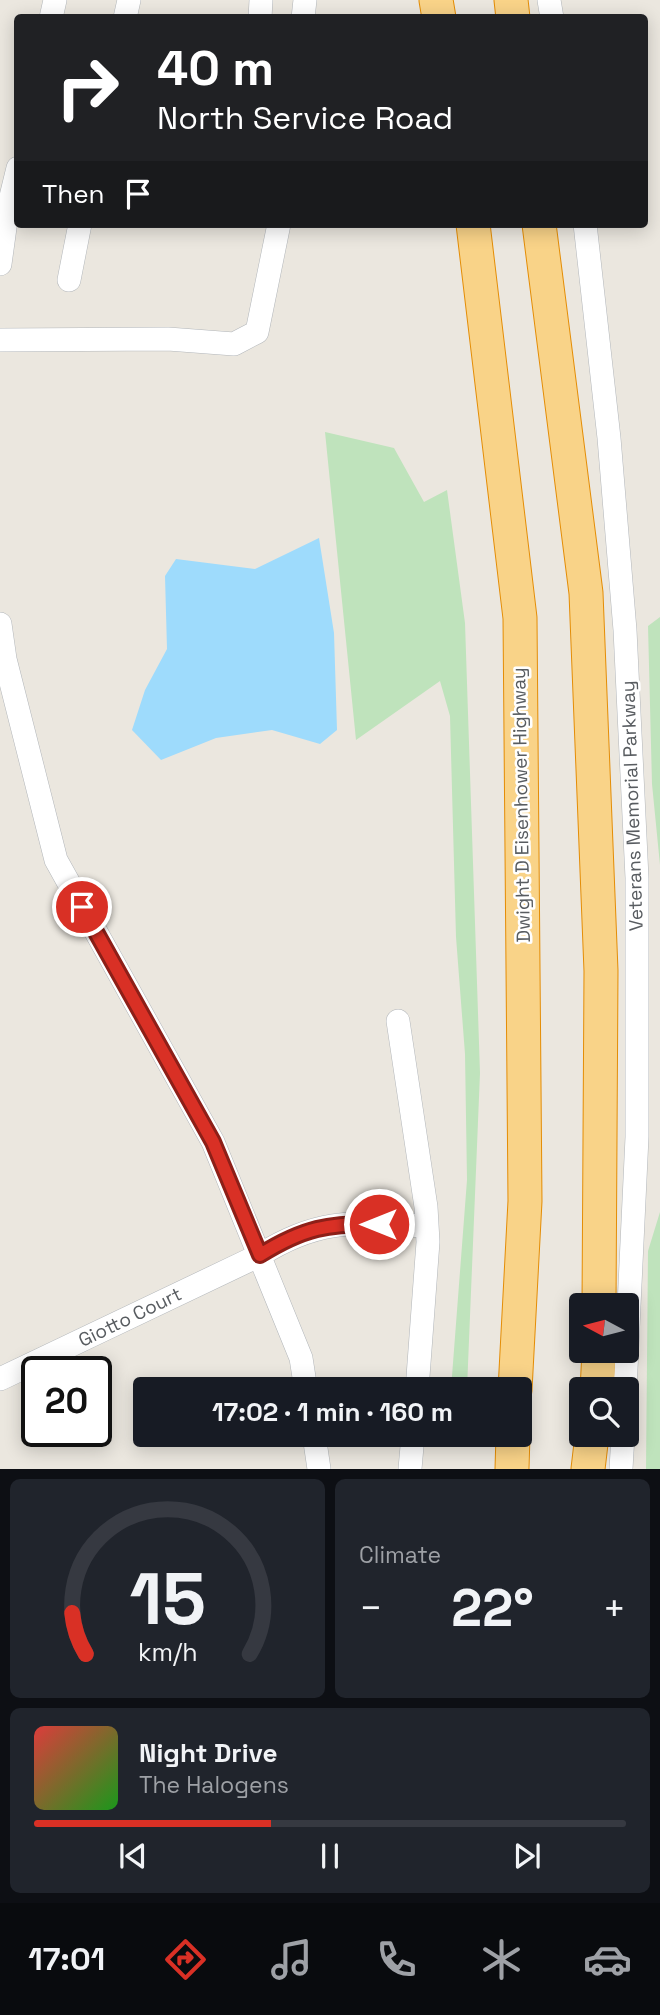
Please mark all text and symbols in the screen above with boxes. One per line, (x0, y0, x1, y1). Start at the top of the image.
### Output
text: 40 m (157, 37, 274, 99)
icon: right (42, 42, 133, 133)
text: North Service Road (157, 98, 453, 138)
icon: arrive (119, 175, 157, 213)
text: Then (42, 177, 105, 211)
street label: Dwight D Eisenhower Highway (506, 667, 536, 943)
street label: Veterans Memorial Parkway (615, 680, 649, 932)
pin (52, 877, 112, 937)
icon: arrive (63, 888, 101, 926)
position arrow (342, 1187, 416, 1261)
street label: Giotto Court (74, 1281, 186, 1353)
north arrow (569, 1293, 639, 1363)
map controls (569, 1293, 639, 1447)
speed limit sign: 20 (21, 1356, 112, 1447)
button: search (569, 1377, 639, 1447)
text: 17:02 · 1 min · 160 m (212, 1395, 453, 1429)
text: Climate (359, 1540, 441, 1570)
text: 15 (129, 1553, 206, 1646)
text: 22° (451, 1575, 534, 1641)
text: − (359, 1584, 383, 1632)
text: + (602, 1584, 626, 1632)
text: km/h (138, 1636, 197, 1668)
text: Night Drive (139, 1736, 277, 1770)
text: The Halogens (139, 1770, 289, 1800)
icon: previous (114, 1837, 152, 1875)
icon: pause (311, 1837, 349, 1875)
icon: next (508, 1837, 546, 1875)
icon: directions (161, 1935, 210, 1984)
icon: music (267, 1935, 316, 1984)
icon: phone (372, 1935, 421, 1984)
icon: climate (477, 1935, 526, 1984)
icon: car (583, 1935, 632, 1984)
text: 17:01 (28, 1939, 105, 1979)

